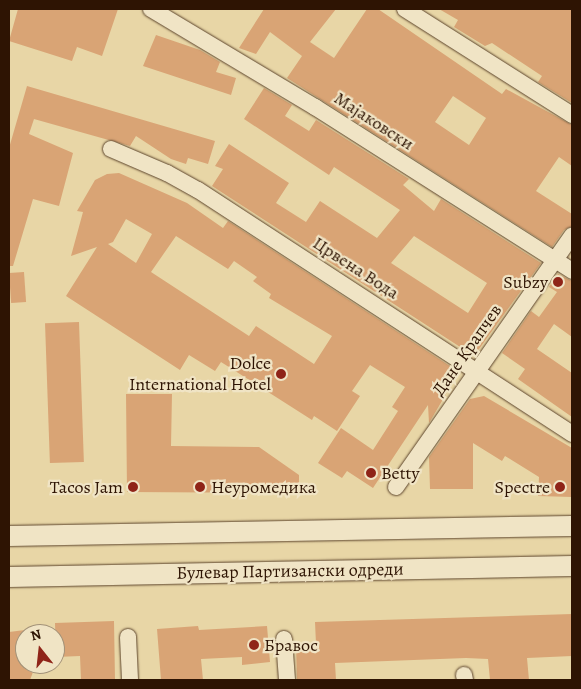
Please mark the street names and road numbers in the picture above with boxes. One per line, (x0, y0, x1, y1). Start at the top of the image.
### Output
street label: Мајаковски (330, 87, 418, 155)
street label: Црвена Вода (309, 232, 403, 304)
street label: Дане Крапчев (428, 300, 506, 400)
street label: Булевар Партизански одреди (176, 558, 404, 584)

